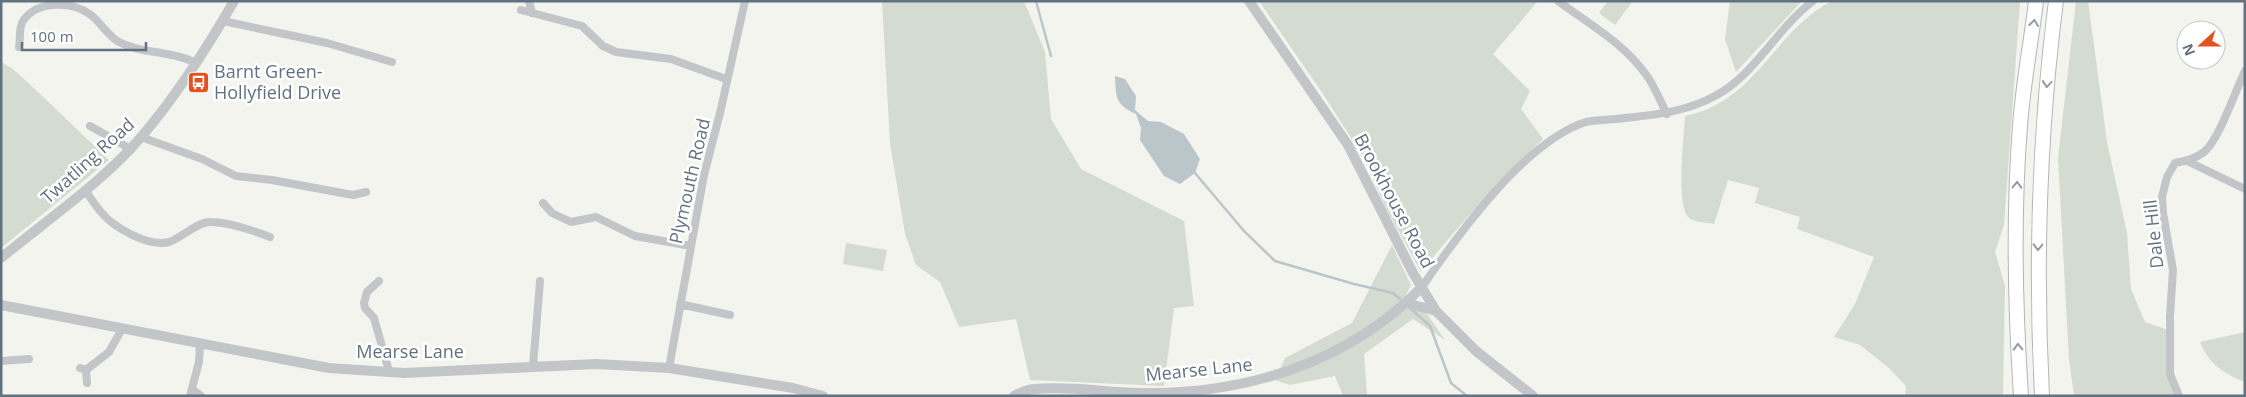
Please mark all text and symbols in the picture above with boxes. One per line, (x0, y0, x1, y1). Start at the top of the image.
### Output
one-way arrow (2028, 19, 2038, 27)
scale bar (22, 20, 146, 52)
north arrow (2176, 20, 2226, 70)
text: 100 m (30, 26, 74, 46)
text: N (2177, 41, 2199, 59)
place label: Barnt Green- Hollyfield Drive (214, 59, 341, 104)
bus stop icon: Barnt Green- Hollyfield Drive (186, 70, 210, 94)
one-way arrow (2041, 81, 2052, 89)
street label: Twatling Road (36, 112, 139, 209)
street label: Plymouth Road (663, 116, 715, 246)
street label: Brookhouse Road (1349, 129, 1441, 272)
one-way arrow (2012, 180, 2023, 188)
street label: Dale Hill (2137, 198, 2169, 270)
one-way arrow (2033, 243, 2044, 251)
street label: Mearse Lane (356, 339, 464, 363)
one-way arrow (2013, 343, 2023, 350)
street label: Mearse Lane (1144, 351, 1254, 387)

